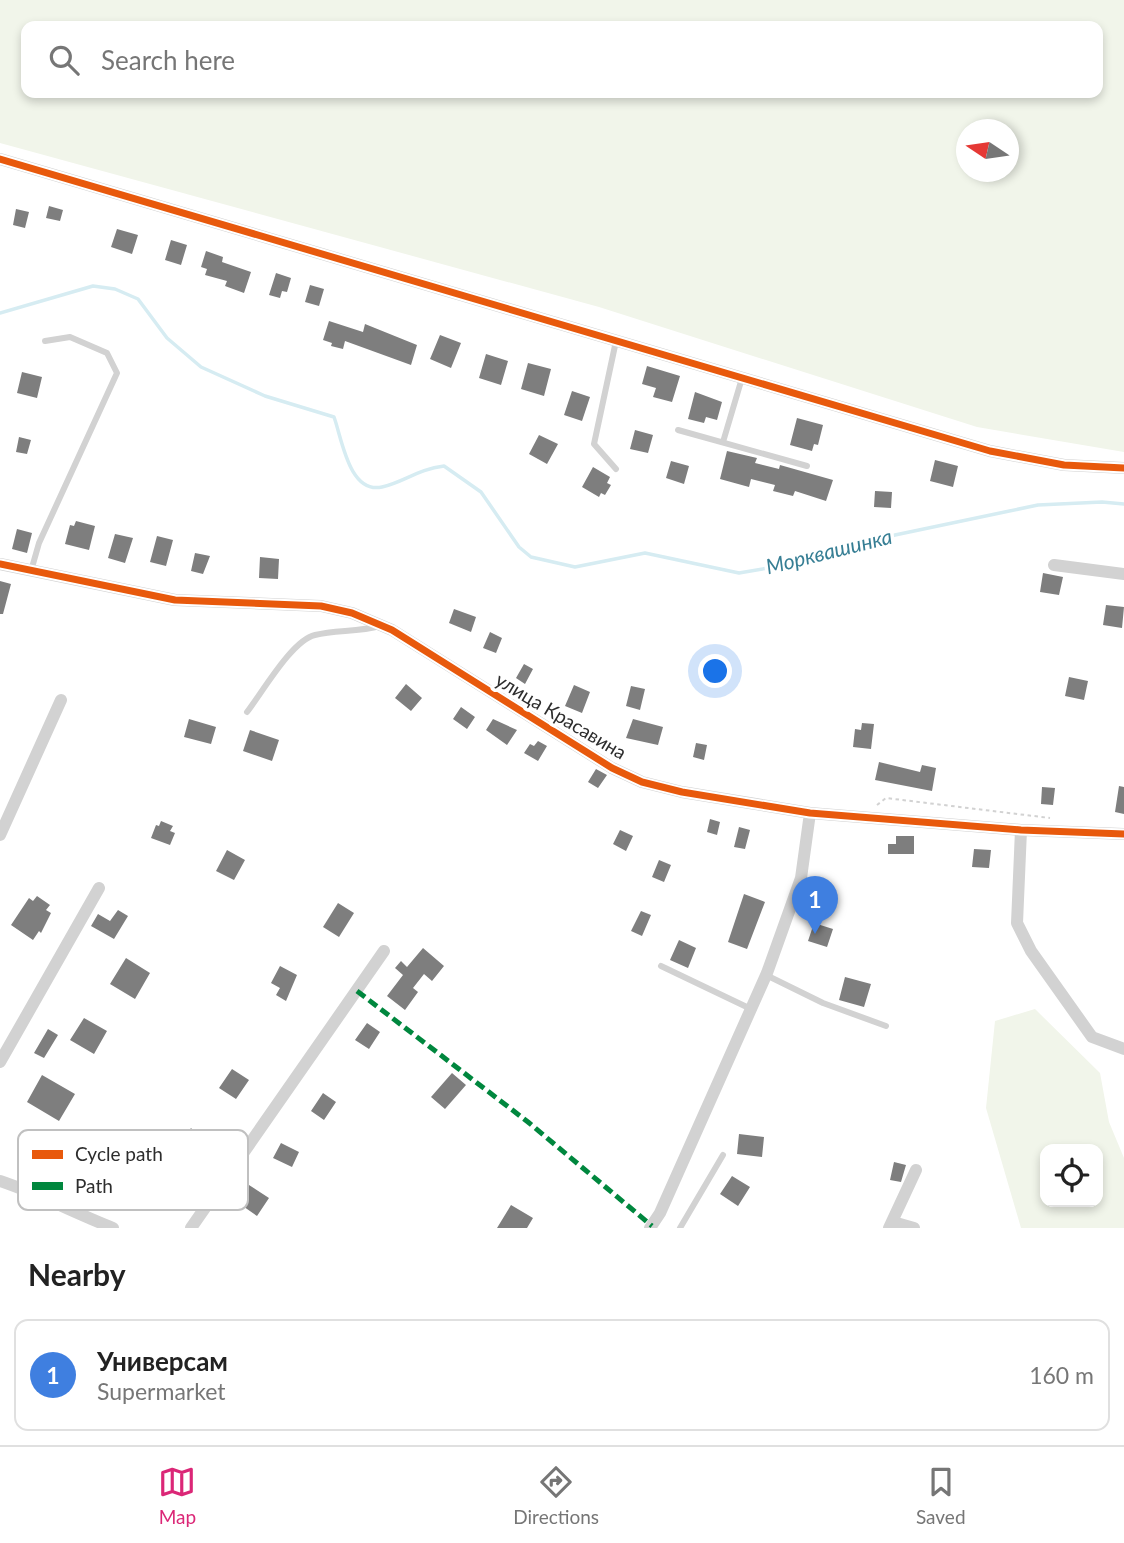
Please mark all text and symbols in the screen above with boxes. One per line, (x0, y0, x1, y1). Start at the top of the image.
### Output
search box (21, 21, 1103, 98)
icon: search (45, 41, 83, 79)
text: Search here (101, 44, 235, 76)
north arrow (956, 119, 1019, 182)
water label: Морквашинка (763, 523, 894, 578)
your location (698, 654, 732, 688)
street label: улица Красавина (492, 667, 631, 764)
pin: 1 (792, 876, 838, 934)
legend (18, 1130, 248, 1210)
text: Cycle path (75, 1142, 163, 1165)
map controls (1040, 1144, 1103, 1207)
button: locate (1040, 1144, 1103, 1207)
text: Path (75, 1174, 113, 1197)
text: Nearby (28, 1256, 126, 1292)
text: Универсам (97, 1345, 228, 1377)
text: 1 (46, 1361, 60, 1389)
text: 160 m (1029, 1361, 1094, 1389)
text: Supermarket (97, 1377, 226, 1405)
tab: Map (158, 1463, 196, 1528)
tab: Directions (513, 1463, 599, 1528)
tab: Saved (916, 1463, 966, 1528)

